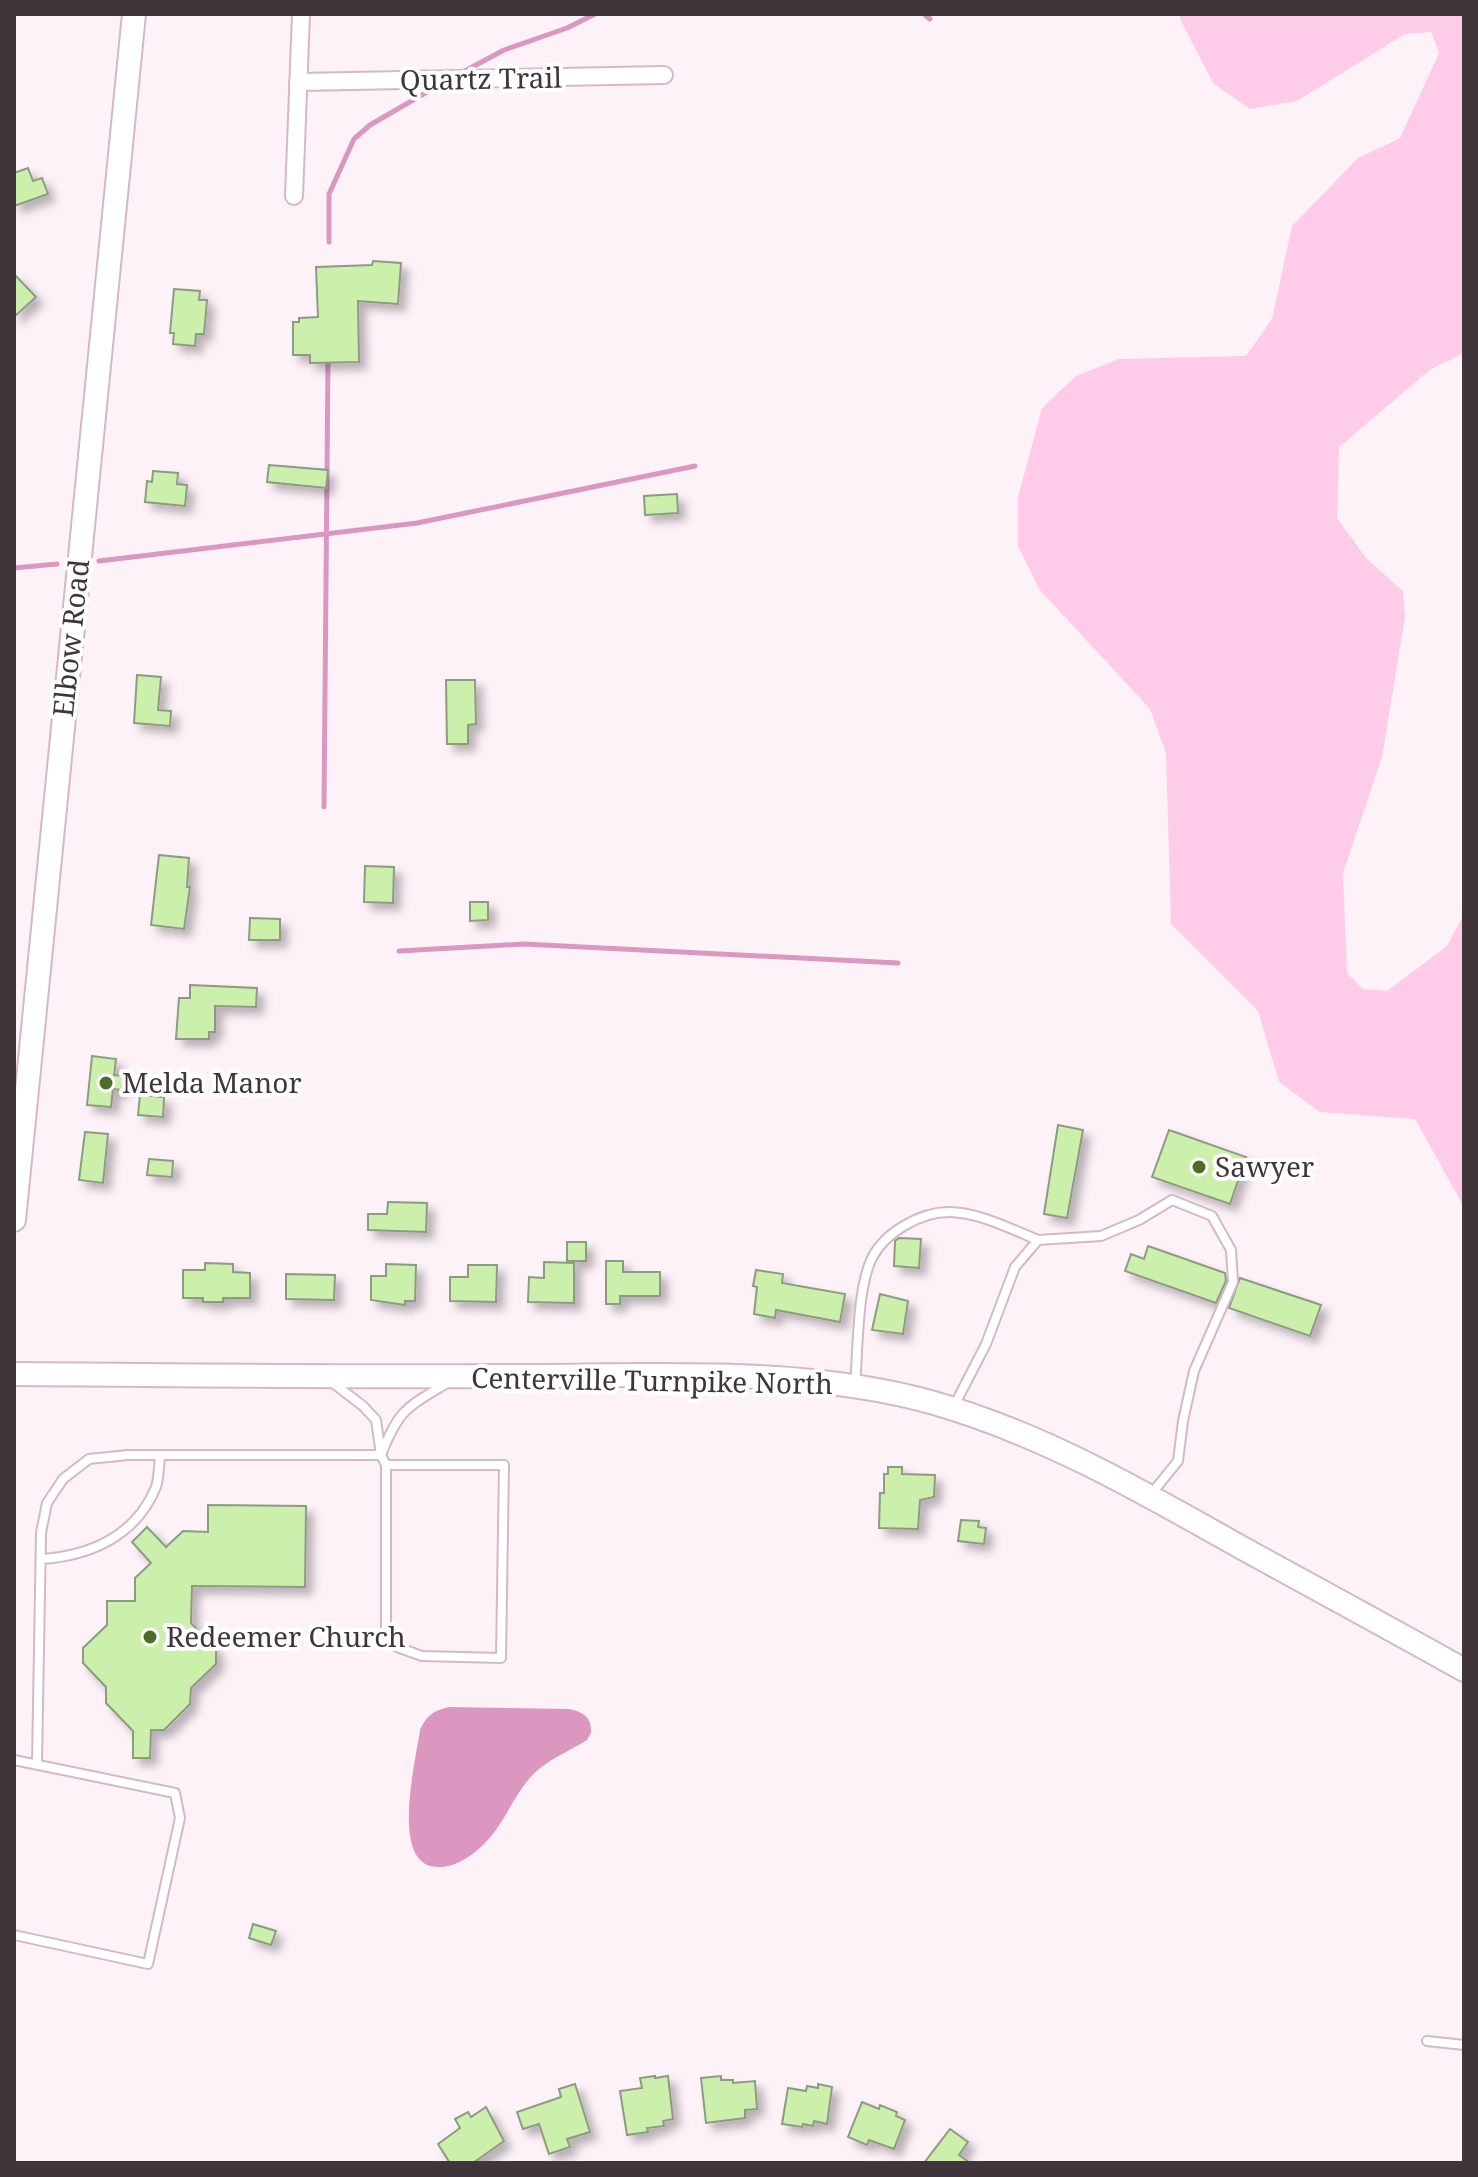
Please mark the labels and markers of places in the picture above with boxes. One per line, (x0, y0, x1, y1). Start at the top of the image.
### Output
place label: Melda Manor (122, 1063, 302, 1101)
marker: Melda Manor (97, 1074, 115, 1092)
place label: Sawyer (1215, 1147, 1314, 1185)
marker: Sawyer (1190, 1158, 1208, 1176)
place label: Redeemer Church (166, 1617, 406, 1655)
marker: Redeemer Church (141, 1628, 159, 1646)

